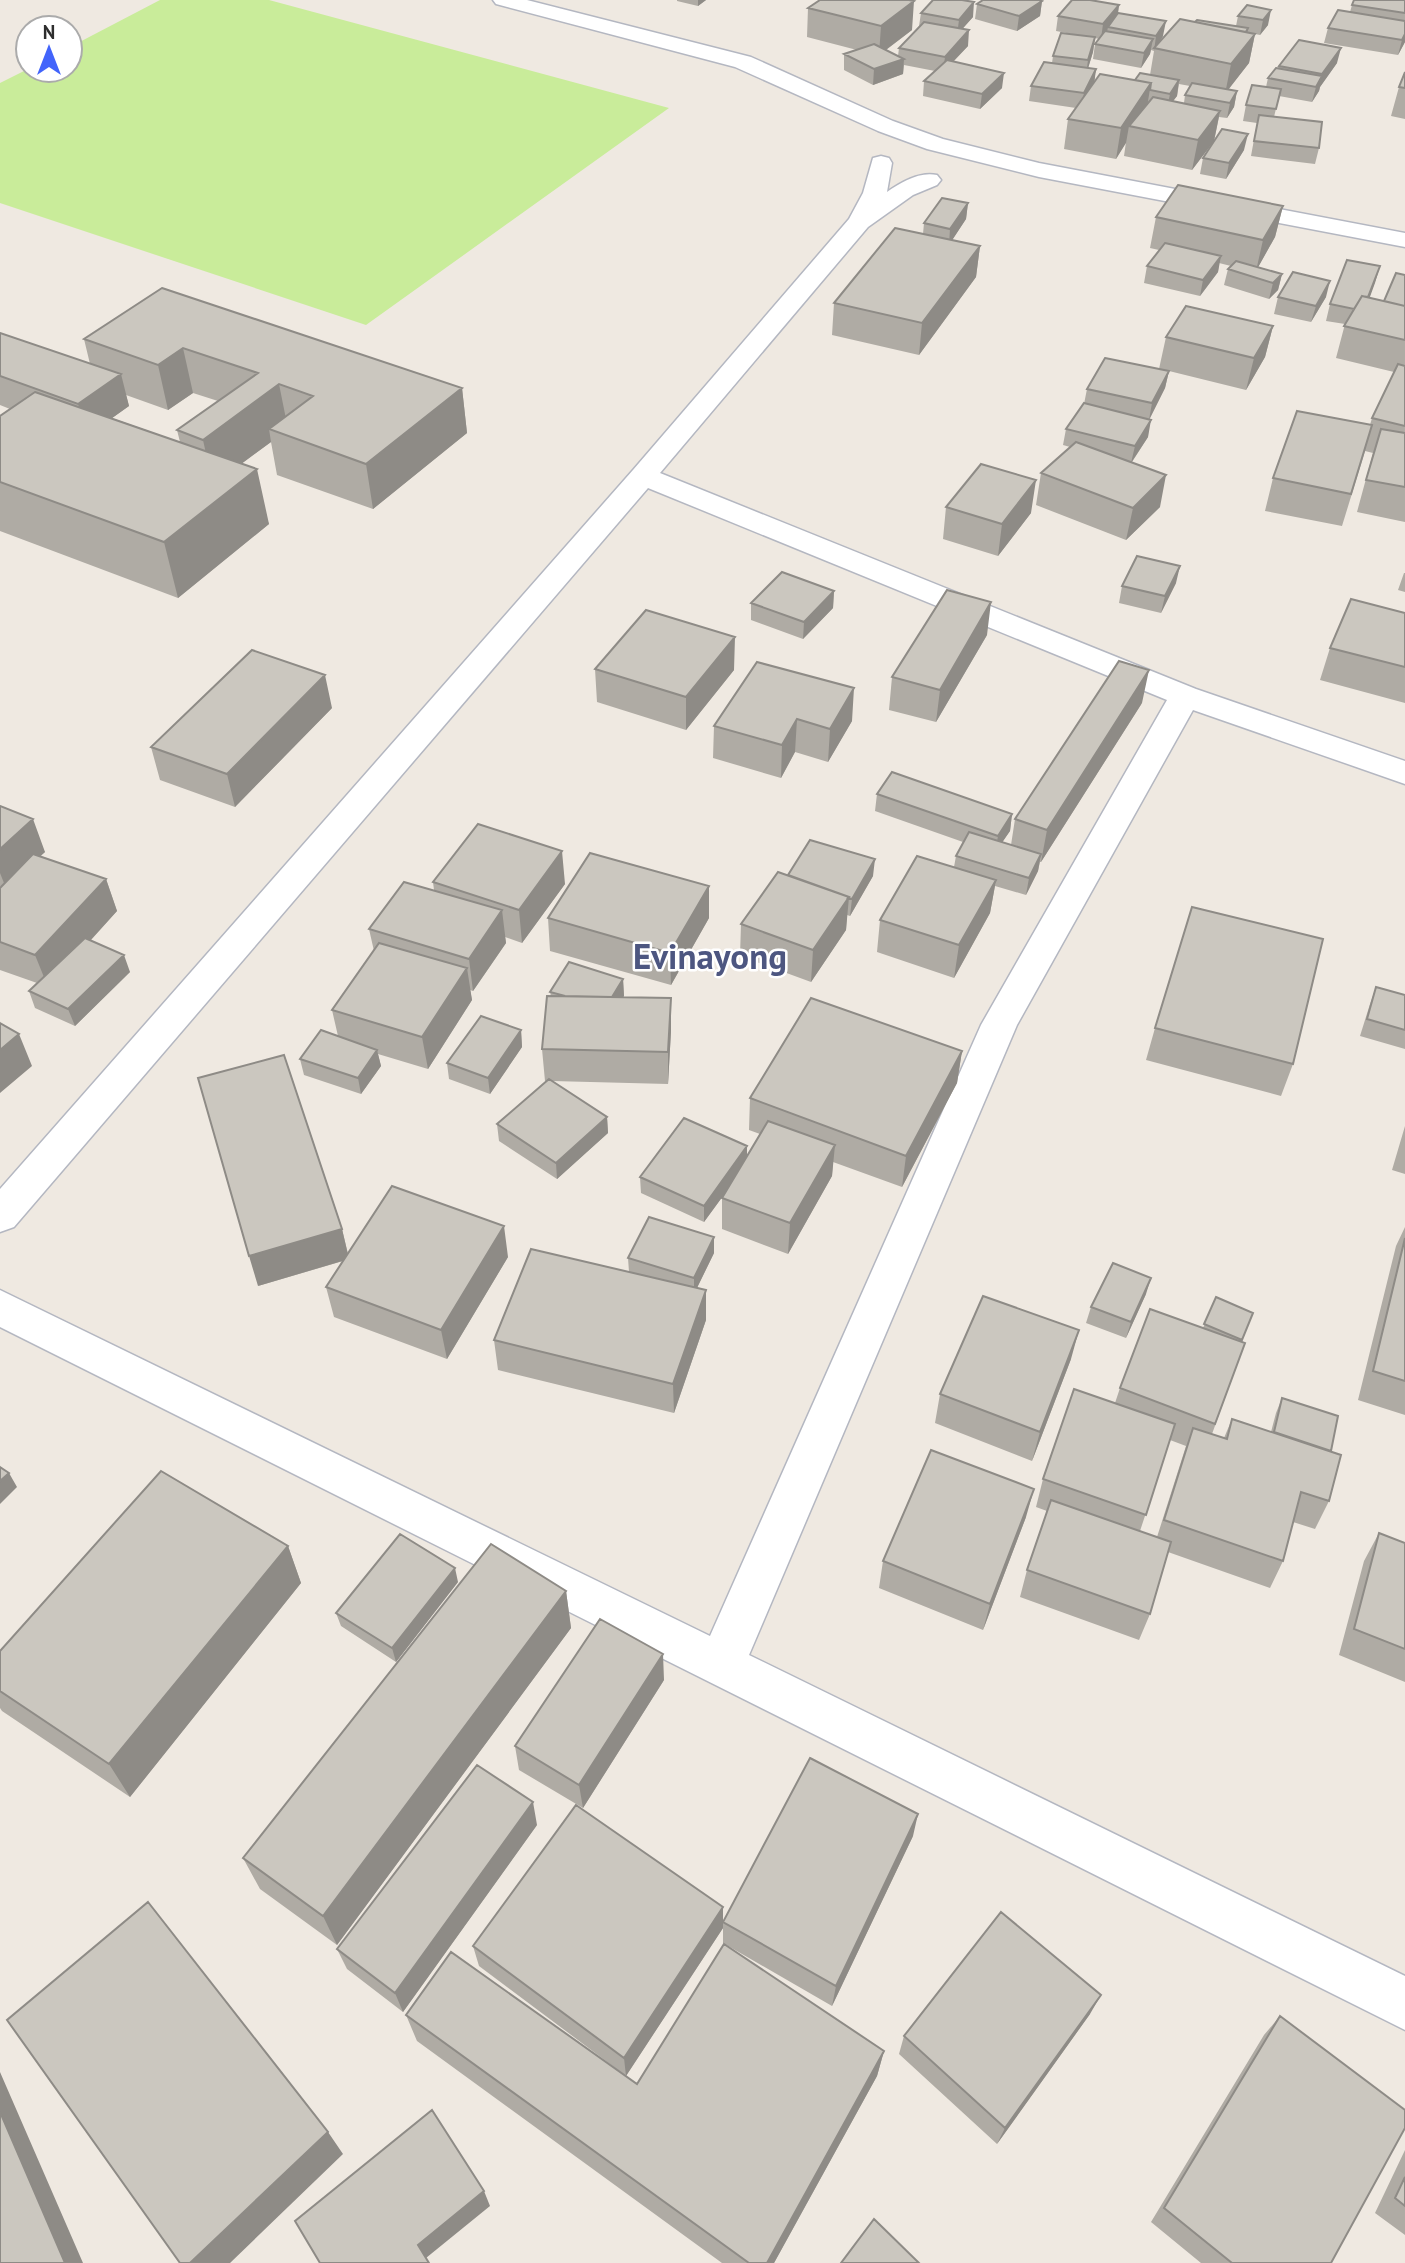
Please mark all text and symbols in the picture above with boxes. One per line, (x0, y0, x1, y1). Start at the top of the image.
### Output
north arrow (14, 14, 84, 84)
text: N (43, 20, 55, 44)
district label: Evinayong (633, 933, 787, 979)

